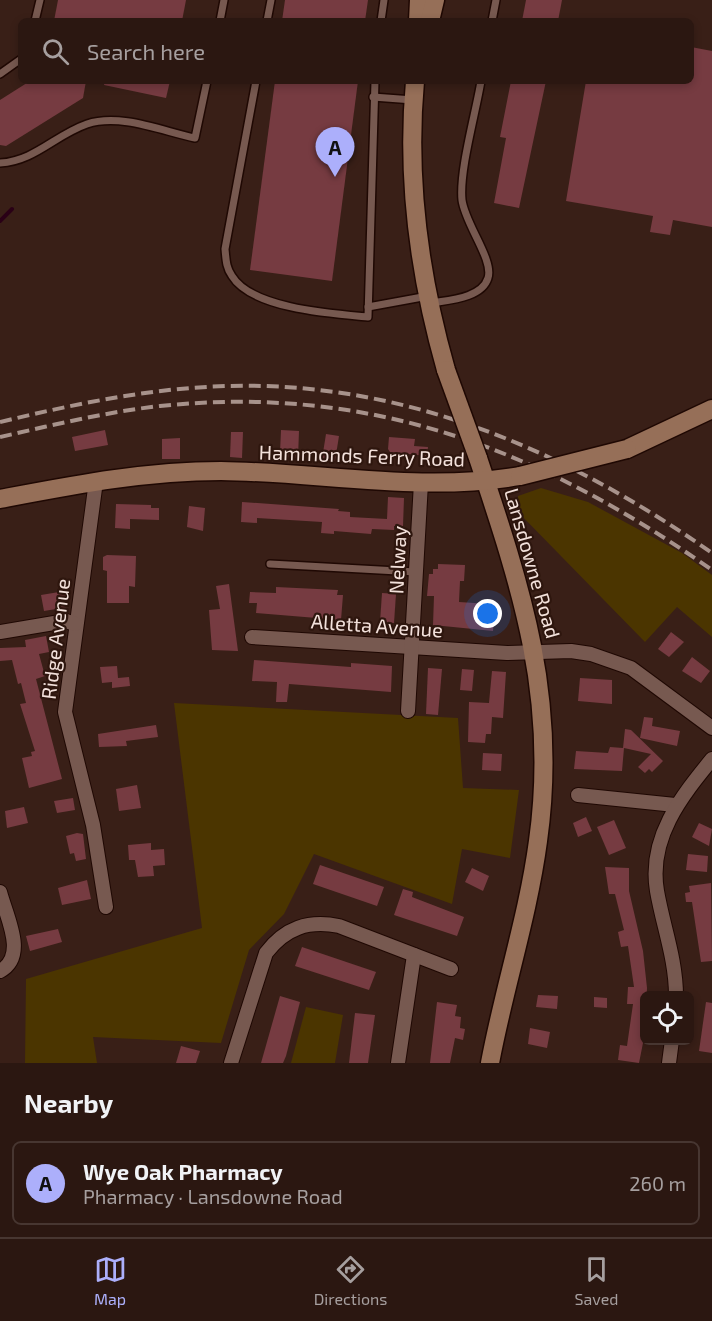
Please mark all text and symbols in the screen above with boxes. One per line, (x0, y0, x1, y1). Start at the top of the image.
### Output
search box (18, 18, 694, 84)
icon: search (39, 35, 72, 68)
text: Search here (87, 38, 205, 64)
pin: A (316, 128, 354, 177)
street label: Hammonds Ferry Road (258, 439, 466, 471)
street label: Lansdowne Road (500, 485, 566, 641)
street label: Nelway (383, 525, 411, 595)
street label: Ridge Avenue (36, 577, 74, 701)
your location (473, 599, 502, 628)
street label: Alletta Avenue (310, 608, 444, 642)
map controls (640, 991, 694, 1045)
button: locate (640, 991, 694, 1045)
text: Nearby (24, 1087, 113, 1118)
text: Wye Oak Pharmacy (83, 1158, 283, 1184)
text: A (39, 1171, 52, 1195)
text: 260 m (629, 1171, 686, 1195)
text: Pharmacy · Lansdowne Road (83, 1184, 343, 1208)
tab: Map (94, 1253, 127, 1308)
tab: Directions (314, 1253, 387, 1308)
tab: Saved (575, 1253, 618, 1308)

